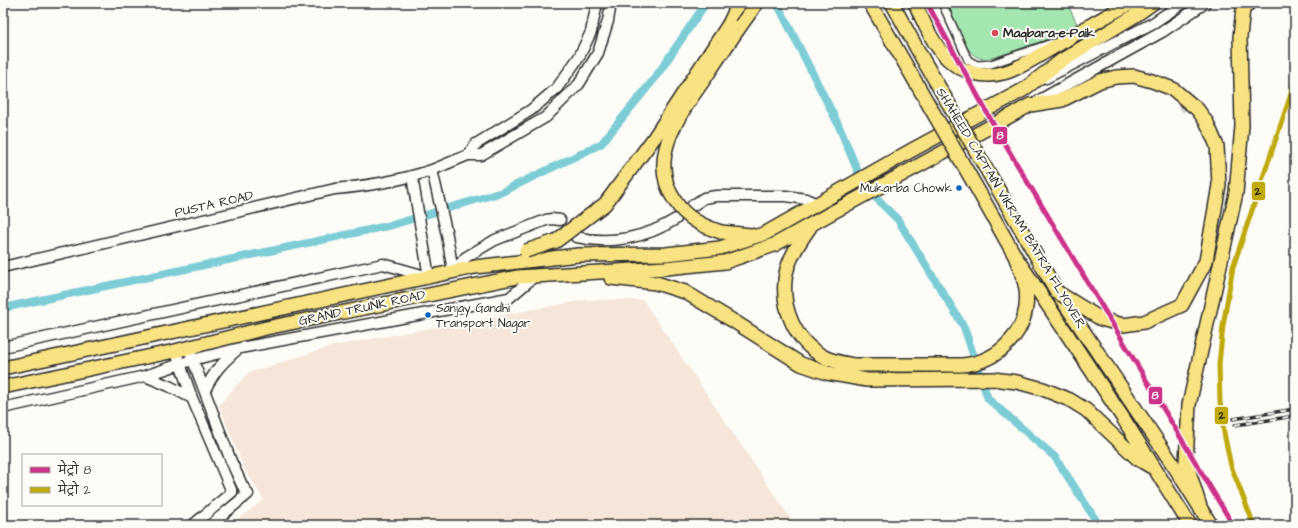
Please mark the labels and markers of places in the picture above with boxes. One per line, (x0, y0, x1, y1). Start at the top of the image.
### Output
place label: Maqbara-e-Paik (1003, 24, 1096, 43)
marker: Maqbara-e-Paik (990, 28, 1000, 38)
place label: Mukarba Chowk (860, 180, 953, 197)
marker: Mukarba Chowk (954, 183, 964, 193)
place label: Sanjay Gandhi Transport Nagar (436, 300, 531, 333)
marker: Sanjay Gandhi Transport Nagar (423, 310, 433, 320)

